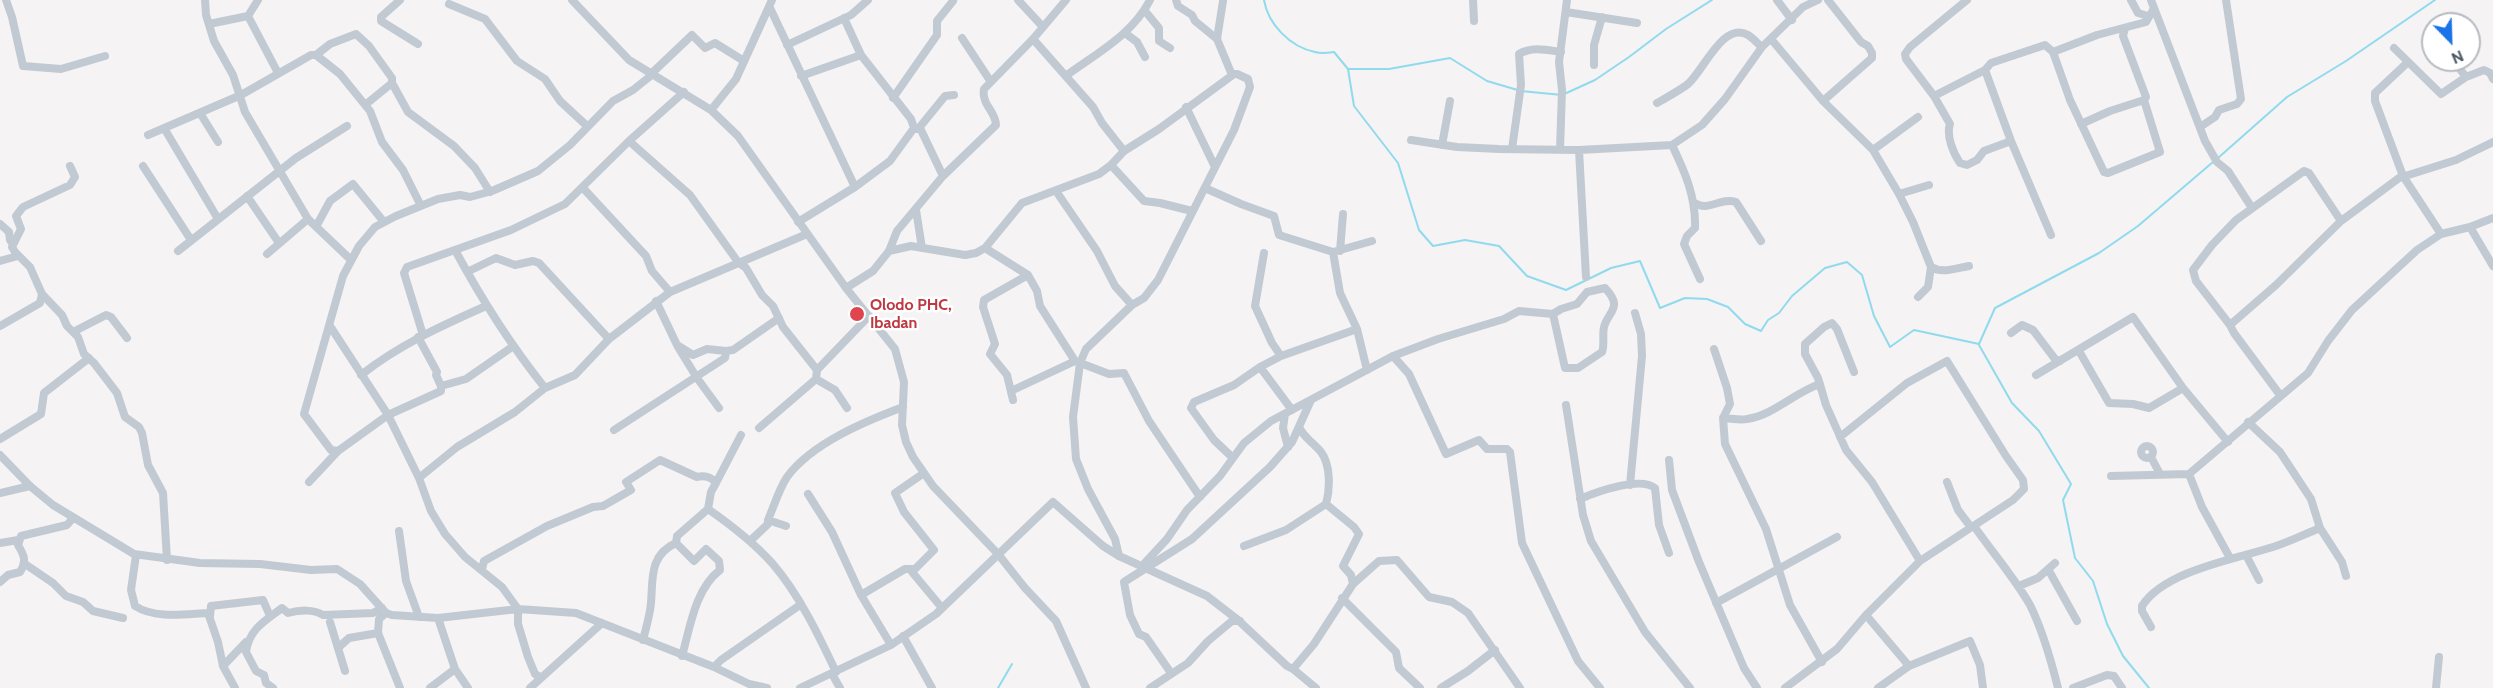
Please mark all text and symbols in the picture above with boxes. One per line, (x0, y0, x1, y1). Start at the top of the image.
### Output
north arrow (2421, 12, 2481, 72)
text: N (2449, 46, 2466, 68)
place label: Olodo PHC, Ibadan (870, 295, 952, 333)
marker: Olodo PHC, Ibadan (848, 305, 866, 323)

